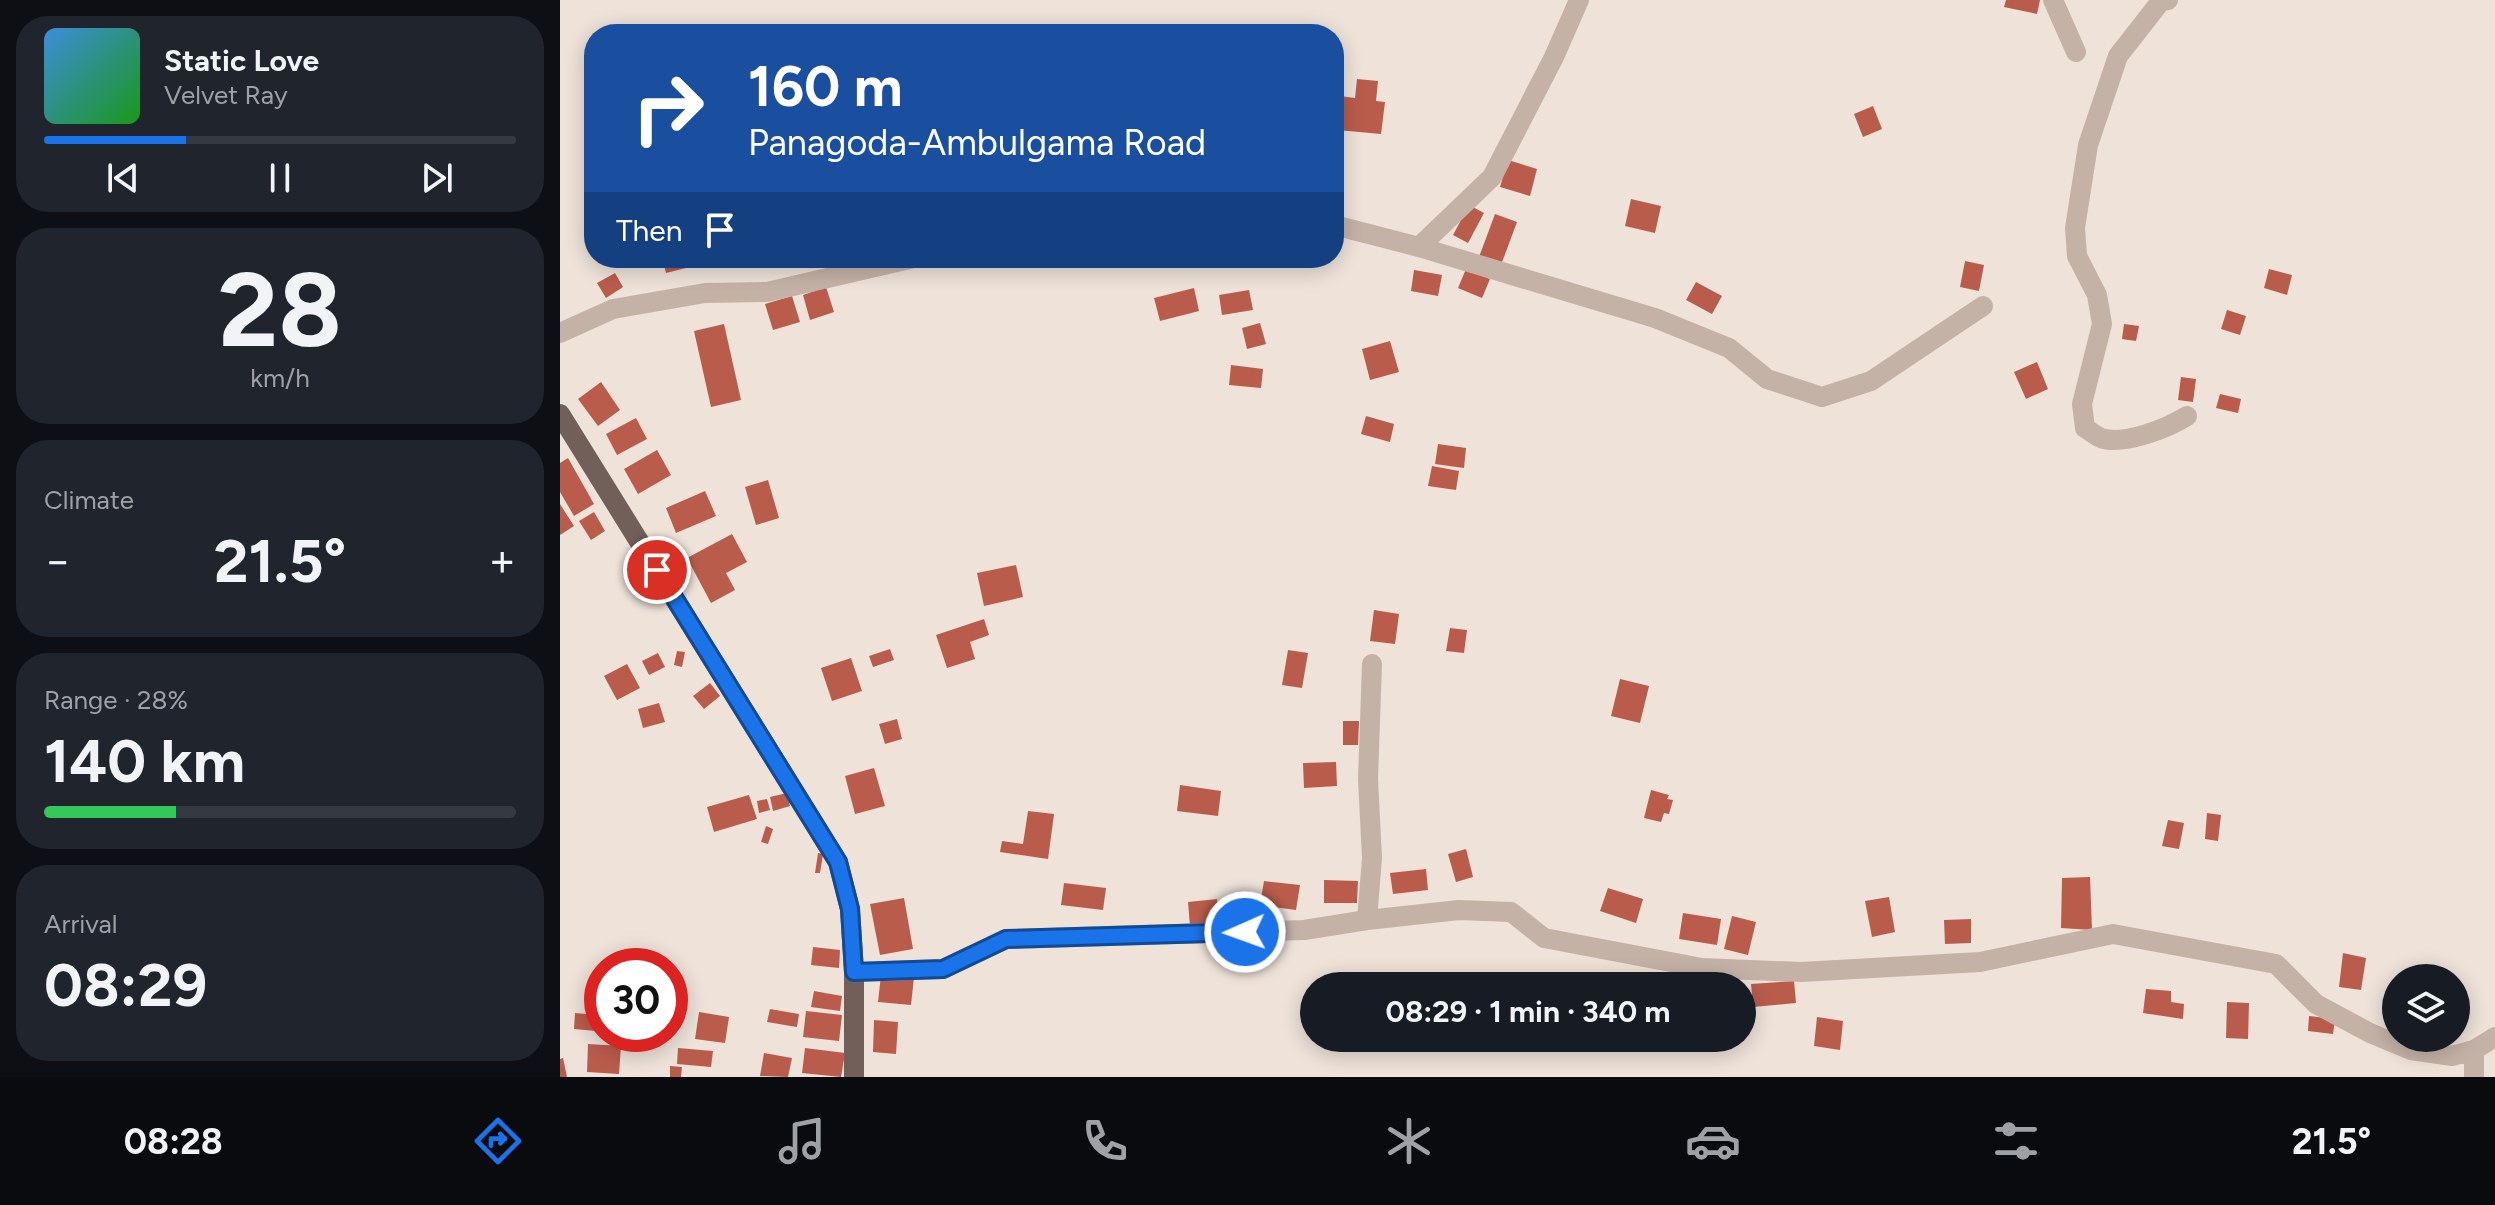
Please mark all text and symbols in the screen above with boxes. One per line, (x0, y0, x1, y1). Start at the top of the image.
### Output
text: Static Love (164, 42, 319, 79)
text: 160 m (748, 53, 903, 120)
icon: right (616, 56, 720, 160)
text: Velvet Ray (164, 79, 288, 111)
text: Panagoda-Ambulgama Road (748, 121, 1206, 164)
icon: previous (101, 156, 145, 200)
icon: pause (258, 156, 302, 200)
icon: next (415, 156, 459, 200)
icon: arrive (698, 208, 742, 252)
text: Then (616, 212, 682, 249)
text: 28 (218, 247, 342, 372)
text: km/h (250, 362, 310, 394)
text: Climate (44, 484, 134, 516)
text: 21.5° (214, 525, 346, 597)
text: − (44, 534, 71, 587)
text: + (489, 534, 516, 587)
pin (623, 536, 691, 604)
icon: arrive (635, 548, 679, 592)
text: Range · 28% (44, 684, 188, 716)
text: 140 km (44, 725, 245, 797)
position arrow (1203, 890, 1287, 974)
text: Arrival (44, 908, 117, 940)
speed limit sign: 30 (584, 948, 688, 1052)
text: 08:29 (44, 949, 207, 1021)
map controls (2382, 964, 2470, 1052)
button: layers (2382, 964, 2470, 1052)
text: 08:29 · 1 min · 340 m (1385, 993, 1671, 1030)
icon: directions (470, 1113, 526, 1169)
icon: music (774, 1113, 830, 1169)
icon: phone (1077, 1113, 1133, 1169)
icon: climate (1381, 1113, 1437, 1169)
icon: car (1685, 1113, 1741, 1169)
icon: filters (1988, 1113, 2044, 1169)
text: 08:28 (124, 1120, 223, 1163)
text: 21.5° (2292, 1120, 2371, 1163)

